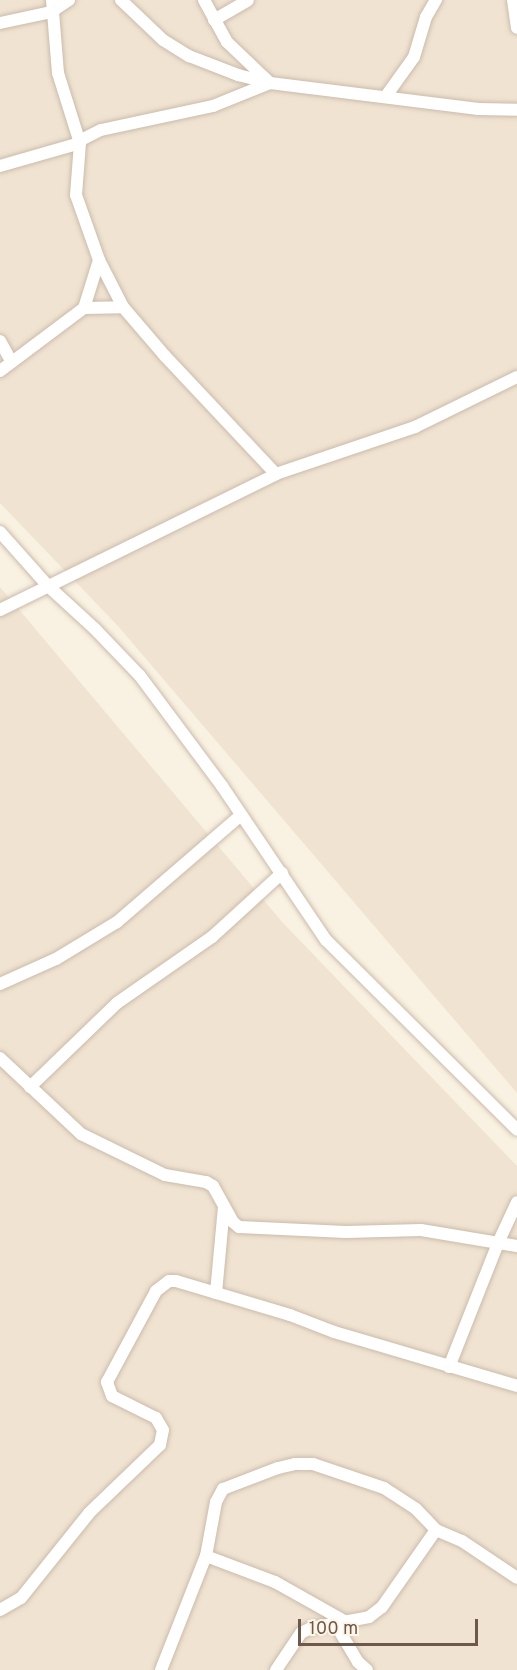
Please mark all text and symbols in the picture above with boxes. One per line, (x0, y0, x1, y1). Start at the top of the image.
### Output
scale bar (301, 1607, 481, 1645)
text: 100 m (309, 1618, 358, 1641)

